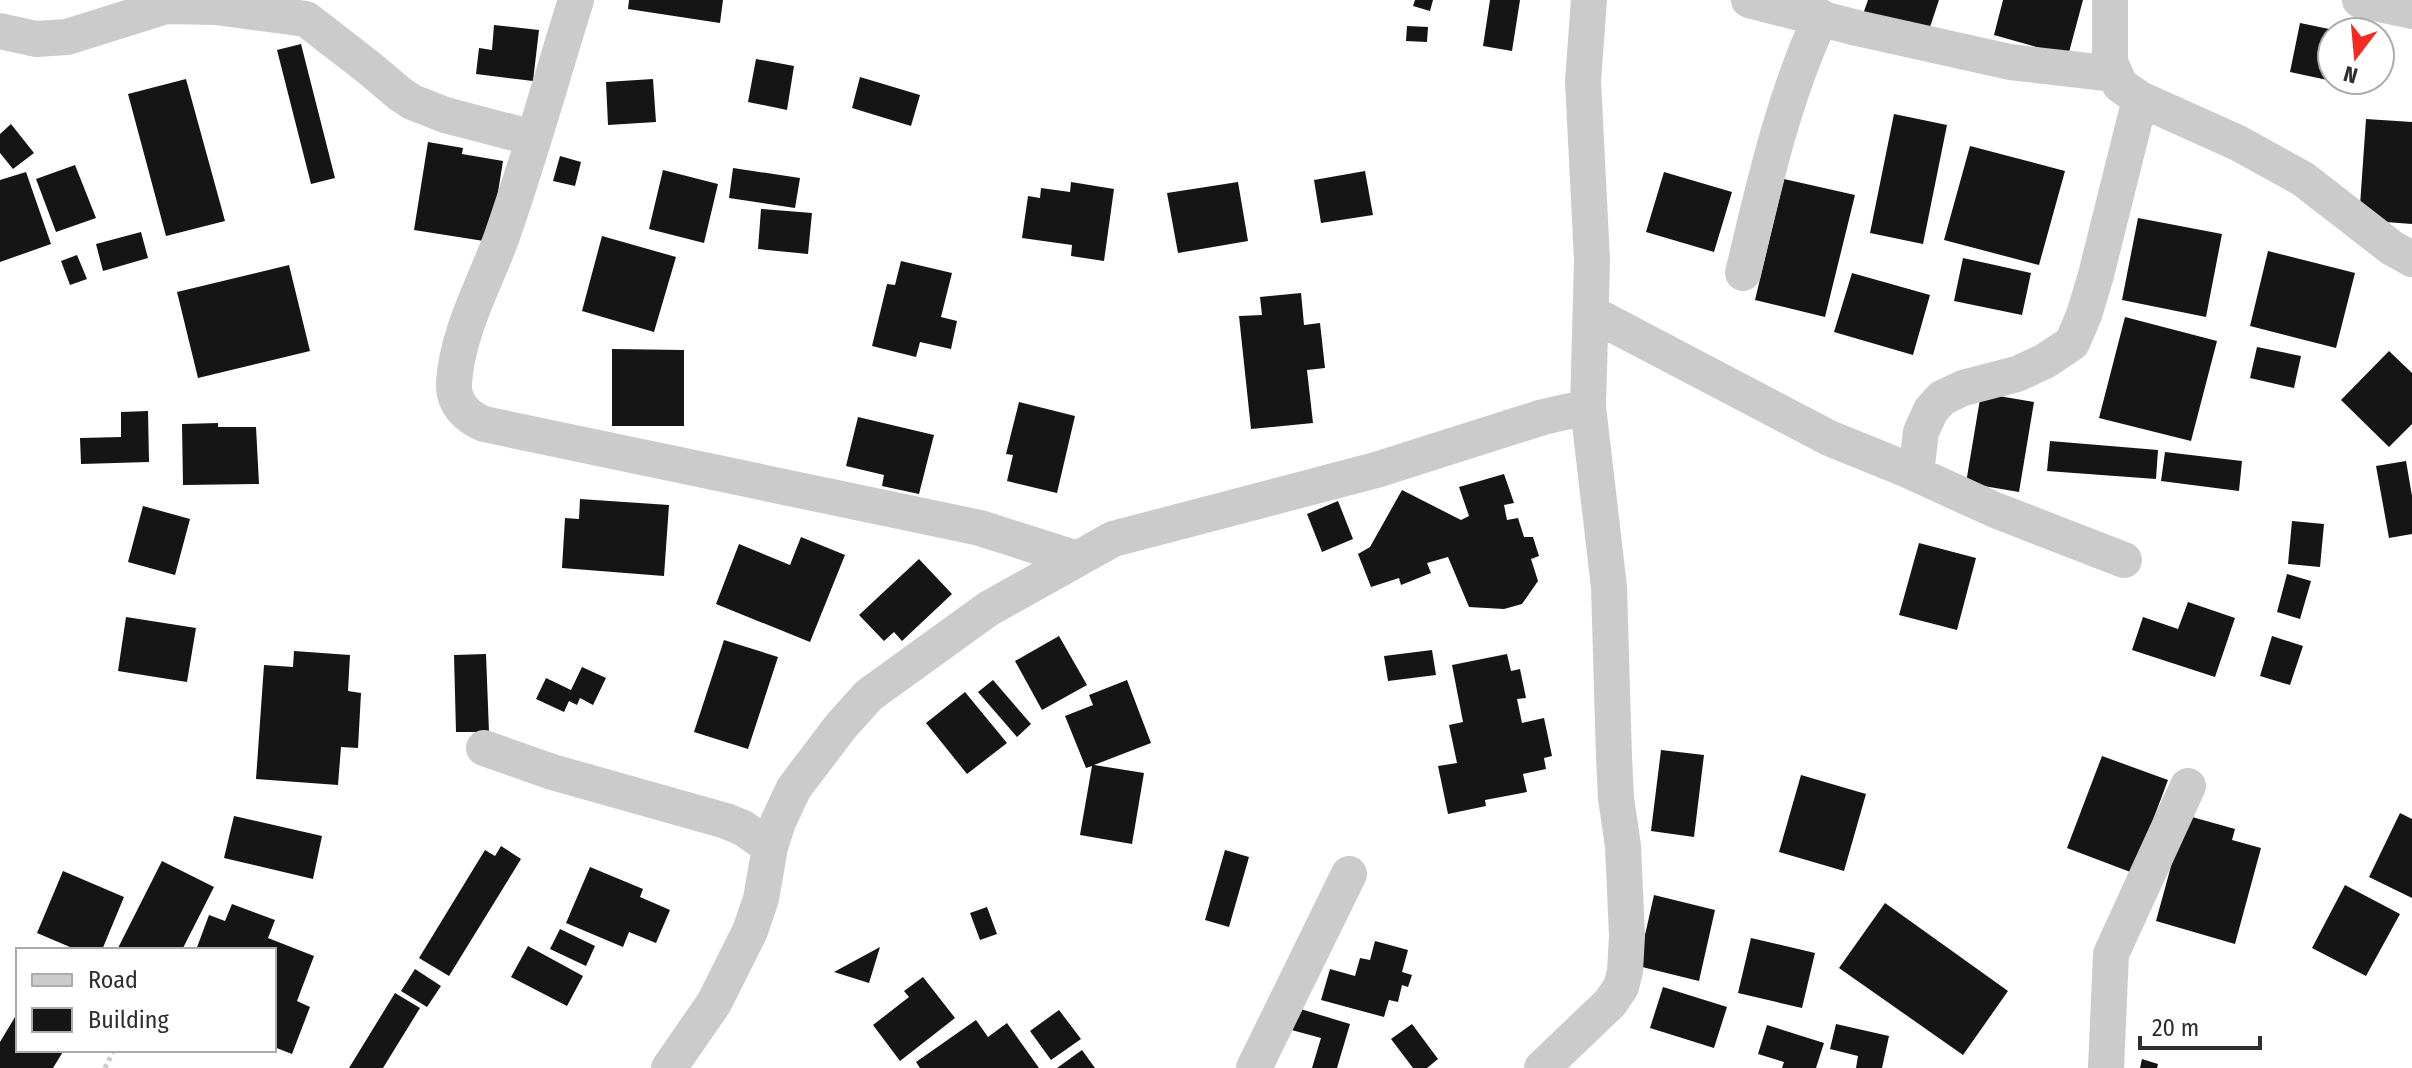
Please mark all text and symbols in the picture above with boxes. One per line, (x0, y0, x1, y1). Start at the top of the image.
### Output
north arrow (2316, 16, 2396, 96)
text: N (2341, 60, 2361, 90)
legend (16, 948, 276, 1052)
text: Road (88, 966, 138, 994)
scale bar (2140, 1000, 2260, 1050)
text: Building (88, 1006, 170, 1034)
text: 20 m (2152, 1014, 2199, 1042)

